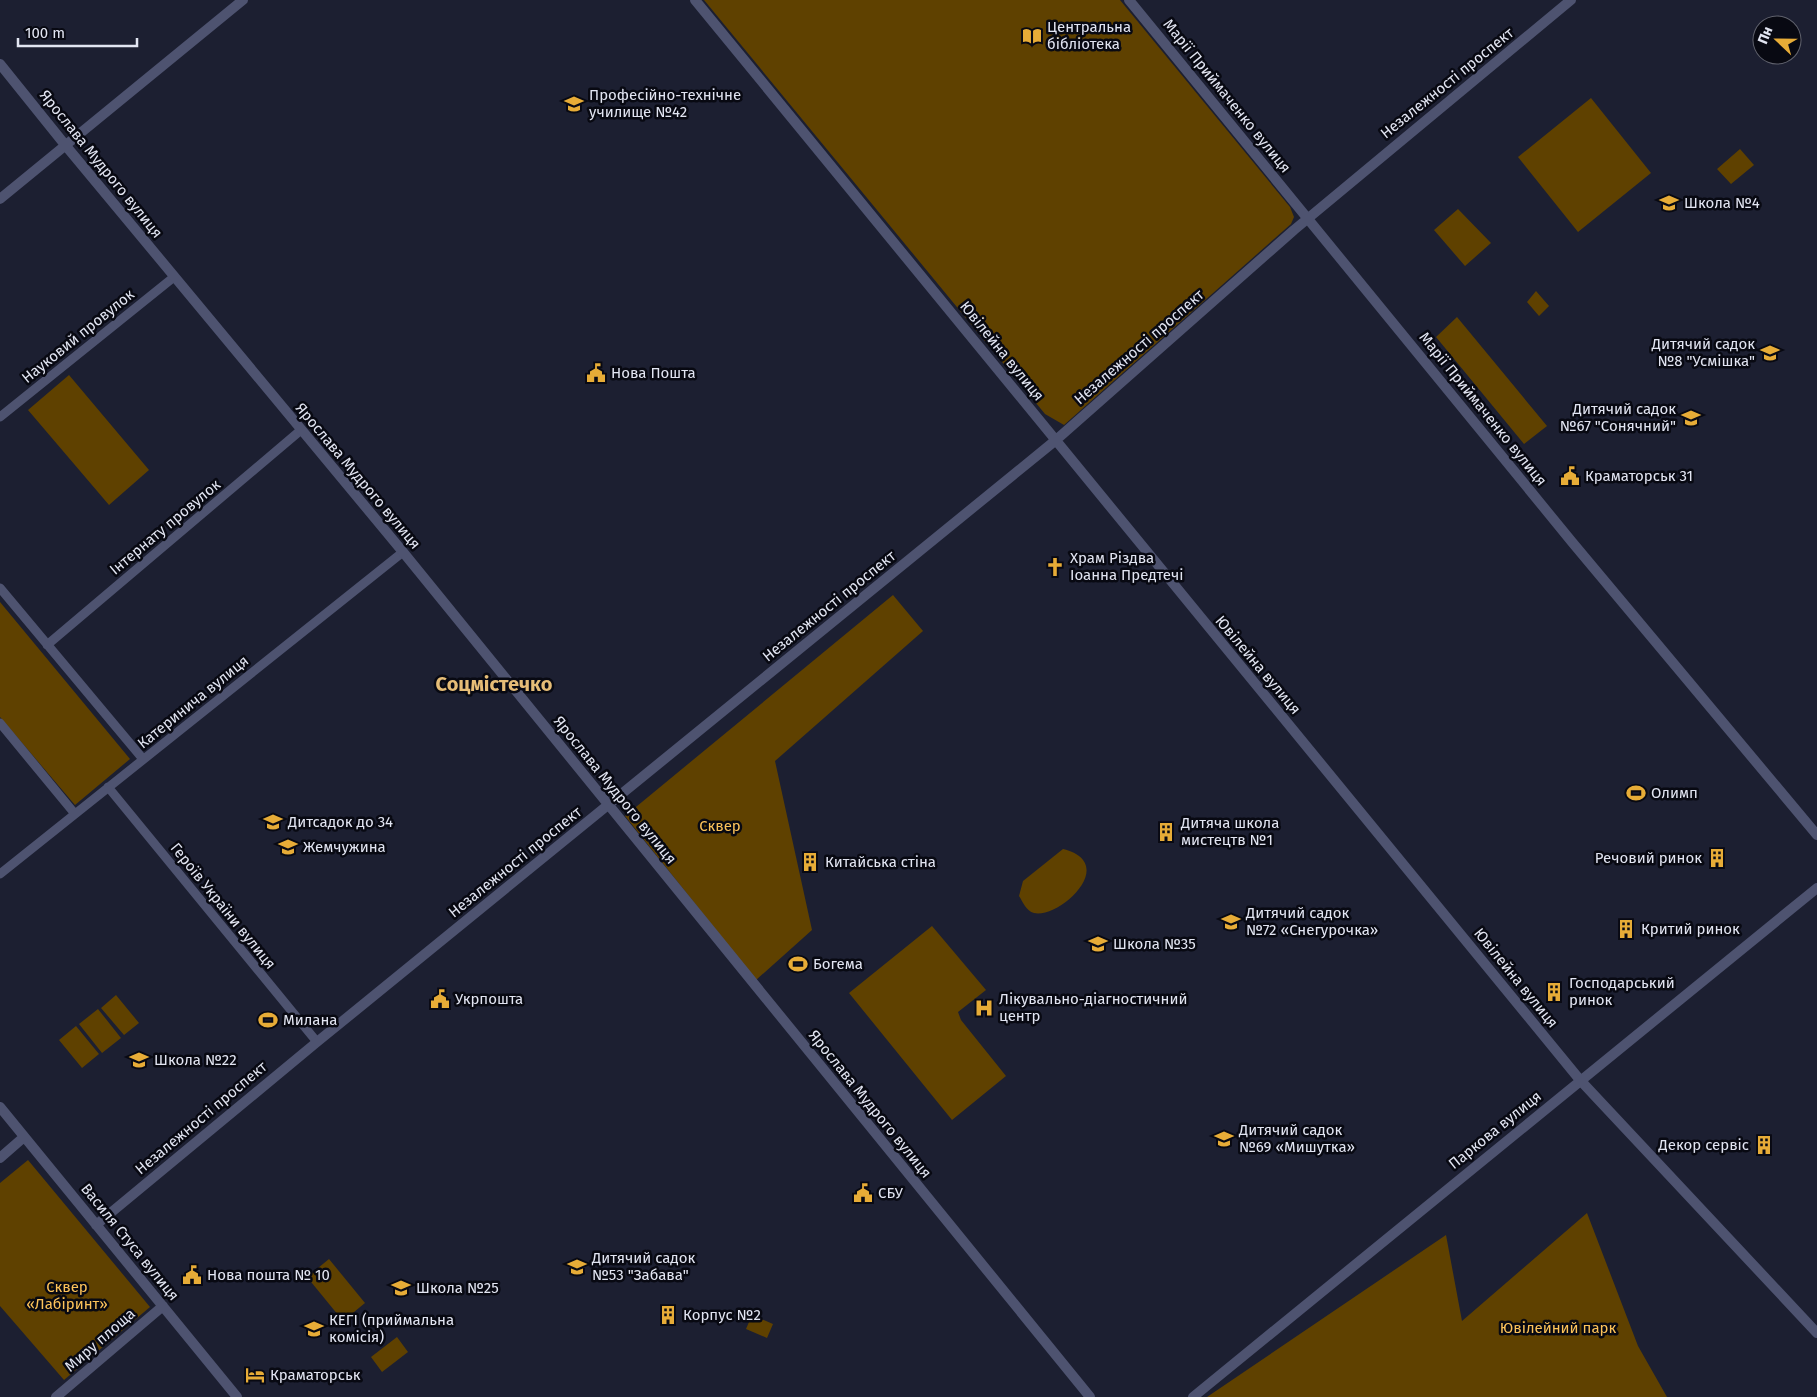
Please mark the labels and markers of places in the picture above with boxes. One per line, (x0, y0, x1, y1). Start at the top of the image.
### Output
place label: Центральна бібліотека (1047, 18, 1131, 53)
library icon: Центральна бібліотека (1021, 25, 1043, 47)
place label: Професійно-технічне училище №42 (589, 86, 741, 121)
school or university icon: Професійно-технічне училище №42 (563, 93, 585, 115)
school or university icon: Школа №4 (1658, 192, 1680, 214)
place label: Школа №4 (1684, 194, 1760, 212)
place label: Дитячий садок №8 "Усмішка" (1651, 335, 1755, 370)
school or university icon: Дитячий садок №8 "Усмішка" (1759, 342, 1781, 364)
public building icon: Нова Пошта (585, 362, 607, 384)
place label: Нова Пошта (611, 364, 696, 382)
place label: Дитячий садок №67 "Сонячний" (1560, 400, 1676, 435)
school or university icon: Дитячий садок №67 "Сонячний" (1680, 407, 1702, 429)
public building icon: Краматорськ 31 (1559, 465, 1581, 487)
place label: Краматорськ 31 (1585, 467, 1693, 485)
place label: Храм Різдва Іоанна Предтечі (1070, 549, 1184, 584)
church icon: Храм Різдва Іоанна Предтечі (1044, 556, 1066, 578)
sports icon: Олимп (1625, 782, 1647, 804)
place label: Олимп (1651, 784, 1698, 802)
school or university icon: Дитсадок до 34 (262, 811, 284, 833)
place label: Дитсадок до 34 (287, 813, 393, 831)
place label: Дитяча школа мистецтв №1 (1180, 814, 1279, 849)
building icon: Дитяча школа мистецтв №1 (1155, 821, 1177, 843)
school or university icon: Жемчужина (277, 836, 299, 858)
place label: Жемчужина (303, 838, 386, 856)
building icon: Речовий ринок (1706, 847, 1728, 869)
place label: Речовий ринок (1595, 849, 1702, 867)
building icon: Китайська стіна (799, 851, 821, 873)
place label: Китайська стіна (825, 853, 936, 871)
place label: Дитячий садок №72 «Снегурочка» (1245, 904, 1378, 939)
school or university icon: Дитячий садок №72 «Снегурочка» (1220, 911, 1242, 933)
building icon: Критий ринок (1615, 918, 1637, 940)
place label: Критий ринок (1641, 920, 1740, 938)
school or university icon: Школа №35 (1087, 933, 1109, 955)
place label: Школа №35 (1113, 935, 1196, 953)
sports icon: Богема (787, 953, 809, 975)
place label: Богема (813, 955, 863, 973)
place label: Господарський ринок (1569, 974, 1675, 1009)
building icon: Господарський ринок (1543, 981, 1565, 1003)
public building icon: Укрпошта (429, 988, 451, 1010)
place label: Укрпошта (455, 990, 523, 1008)
place label: Лікувально-діагностичний центр (999, 990, 1188, 1025)
hospital icon: Лікувально-діагностичний центр (973, 997, 995, 1019)
sports icon: Милана (257, 1009, 279, 1031)
place label: Милана (283, 1011, 338, 1029)
school or university icon: Школа №22 (128, 1049, 150, 1071)
place label: Школа №22 (154, 1051, 237, 1069)
place label: Дитячий садок №69 «Мишутка» (1238, 1121, 1355, 1156)
school or university icon: Дитячий садок №69 «Мишутка» (1213, 1128, 1235, 1150)
building icon: Декор сервіс (1753, 1134, 1775, 1156)
place label: Декор сервіс (1658, 1136, 1749, 1154)
public building icon: СБУ (852, 1182, 874, 1204)
place label: СБУ (878, 1184, 904, 1202)
place label: Дитячий садок №53 "Забава" (591, 1249, 695, 1284)
school or university icon: Дитячий садок №53 "Забава" (566, 1256, 588, 1278)
public building icon: Нова пошта № 10 (181, 1264, 203, 1286)
place label: Нова пошта № 10 (207, 1266, 330, 1284)
school or university icon: Школа №25 (390, 1277, 412, 1299)
place label: Школа №25 (416, 1279, 499, 1297)
building icon: Корпус №2 (657, 1304, 679, 1326)
place label: Корпус №2 (683, 1306, 761, 1324)
place label: КЕГІ (приймальна комісія) (329, 1311, 454, 1346)
school or university icon: КЕГІ (приймальна комісія) (303, 1318, 325, 1340)
hotel icon: Краматорськ (244, 1364, 266, 1386)
place label: Краматорськ (270, 1366, 361, 1384)

